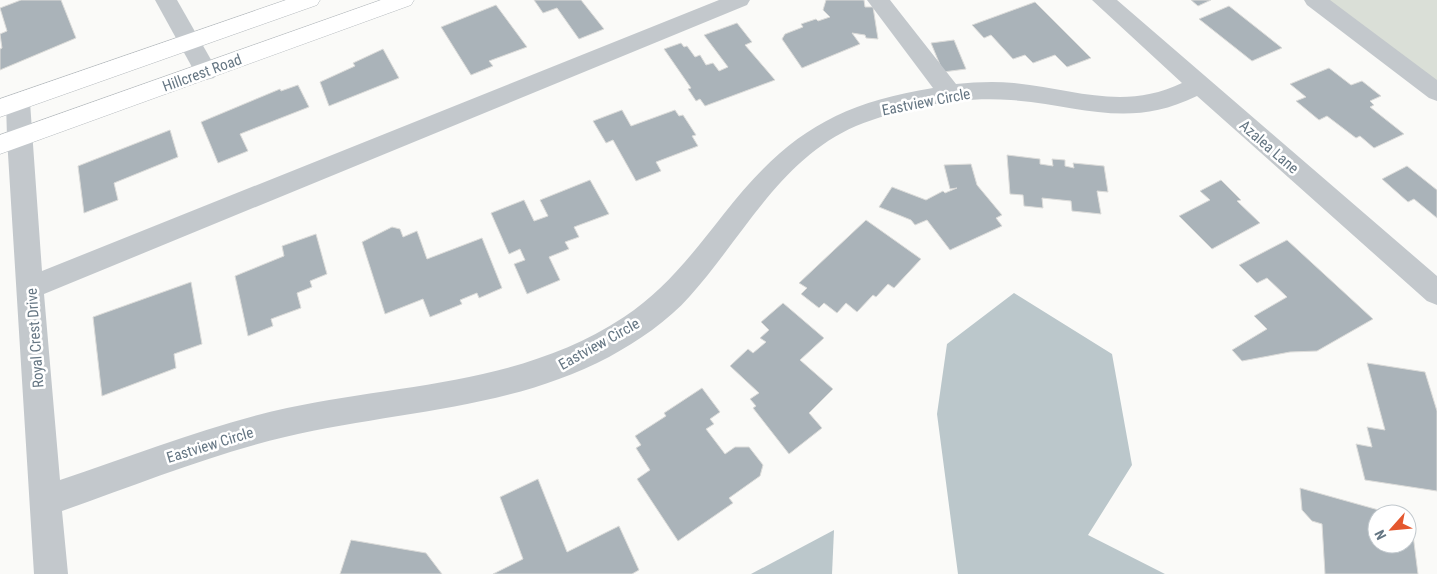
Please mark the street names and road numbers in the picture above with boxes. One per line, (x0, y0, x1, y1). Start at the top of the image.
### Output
street label: Hillcrest Road (160, 50, 244, 96)
street label: Eastview Circle (880, 85, 972, 119)
street label: Azalea Lane (1236, 117, 1302, 177)
street label: Royal Crest Drive (23, 287, 47, 389)
street label: Eastview Circle (555, 314, 643, 374)
street label: Eastview Circle (164, 423, 256, 467)

